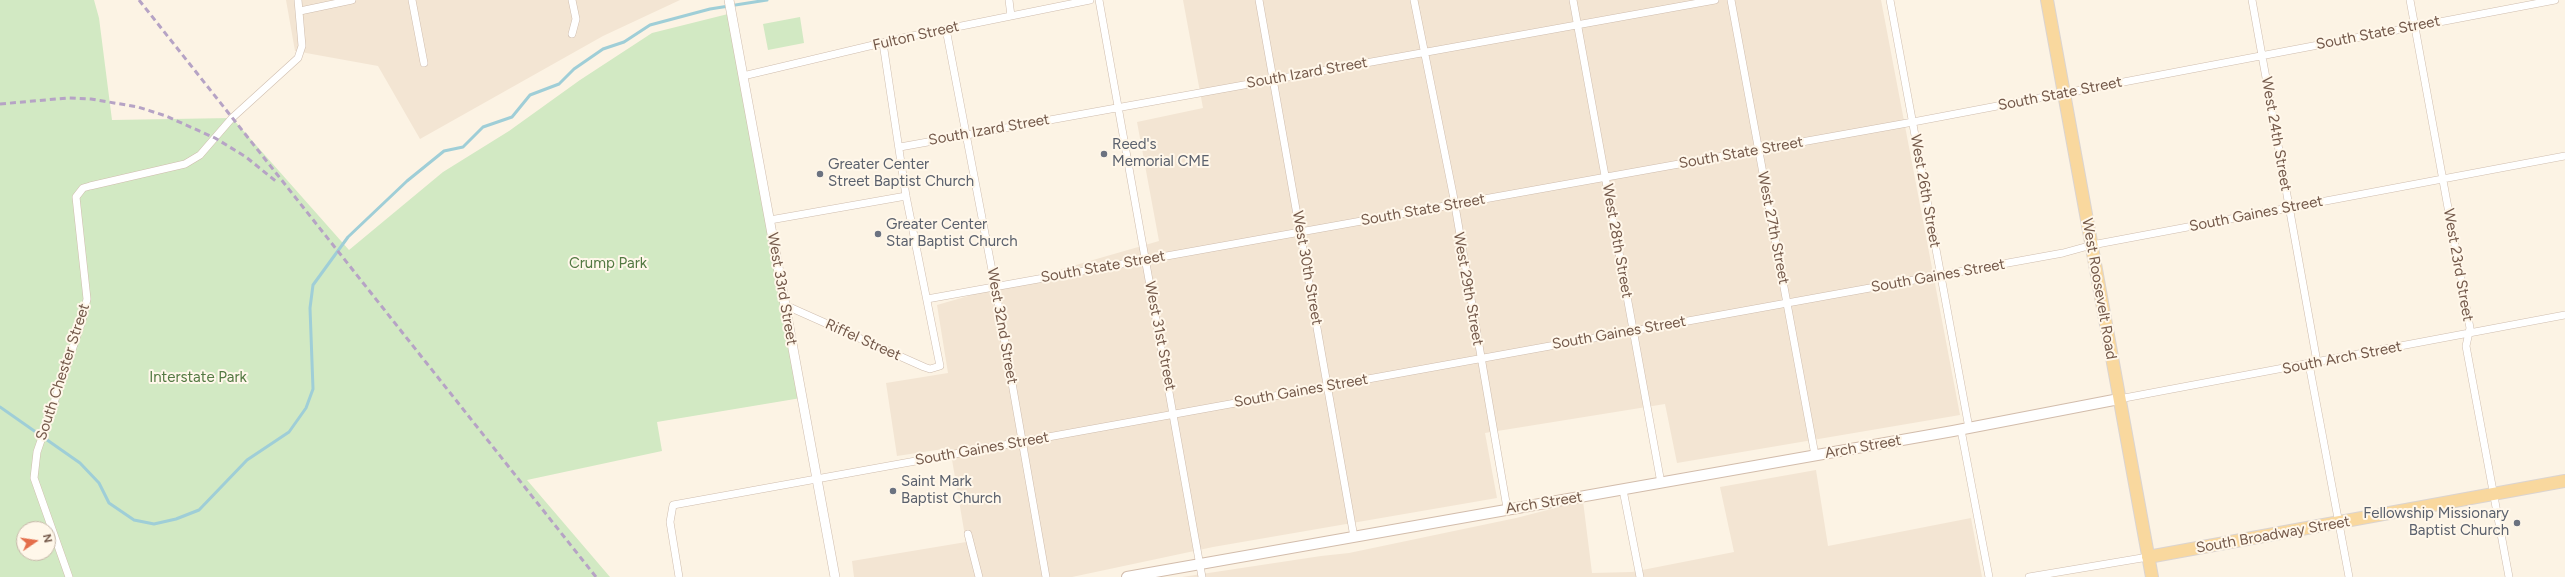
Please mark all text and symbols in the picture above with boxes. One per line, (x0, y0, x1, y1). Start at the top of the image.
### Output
street label: South State Street (2314, 12, 2442, 54)
street label: Fulton Street (871, 17, 961, 55)
street label: South Izard Street (1245, 53, 1369, 93)
street label: South State Street (1996, 73, 2124, 115)
street label: West 24th Street (2257, 75, 2295, 193)
street label: South Izard Street (927, 110, 1051, 150)
street label: South State Street (1677, 133, 1805, 173)
street label: West 26th Street (1906, 133, 1944, 249)
place label: Reed's Memorial CME (1112, 136, 1210, 171)
marker: Reed's Memorial CME (1099, 149, 1109, 159)
place label: Greater Center Street Baptist Church (828, 156, 974, 191)
marker: Greater Center Street Baptist Church (815, 169, 825, 179)
street label: West 27th Street (1753, 170, 1793, 286)
street label: West 28th Street (1598, 182, 1636, 300)
street label: South State Street (1359, 190, 1487, 230)
street label: South Gaines Street (2188, 192, 2324, 236)
street label: West 23rd Street (2439, 207, 2477, 323)
street label: West 30th Street (1288, 209, 1326, 327)
place label: Greater Center Star Baptist Church (886, 216, 1018, 251)
street label: West Roosevelt Road (2078, 217, 2120, 361)
marker: Greater Center Star Baptist Church (873, 229, 883, 239)
street label: West 33rd Street (763, 231, 801, 347)
street label: West 29th Street (1449, 231, 1487, 347)
street label: South State Street (1039, 247, 1167, 287)
park label: Crump Park (569, 255, 647, 273)
street label: South Gaines Street (1870, 255, 2006, 297)
street label: West 32nd Street (983, 266, 1021, 386)
street label: West 31st Street (1141, 280, 1179, 392)
street label: South Chester Street (32, 301, 94, 443)
street label: South Gaines Street (1551, 312, 1687, 354)
street label: Riffel Street (822, 315, 904, 365)
street label: South Arch Street (2281, 338, 2403, 378)
park label: Interstate Park (149, 369, 247, 387)
street label: South Gaines Street (1233, 370, 1369, 412)
street label: South Gaines Street (914, 428, 1050, 470)
street label: Arch Street (1823, 431, 1903, 463)
place label: Saint Mark Baptist Church (901, 473, 1001, 508)
marker: Saint Mark Baptist Church (888, 486, 898, 496)
street label: Arch Street (1504, 488, 1584, 518)
place label: Fellowship Missionary Baptist Church (2363, 505, 2509, 540)
street label: South Broadway Street (2195, 513, 2351, 557)
marker: Fellowship Missionary Baptist Church (2512, 518, 2522, 528)
north arrow (16, 521, 56, 561)
text: N (40, 533, 54, 544)

